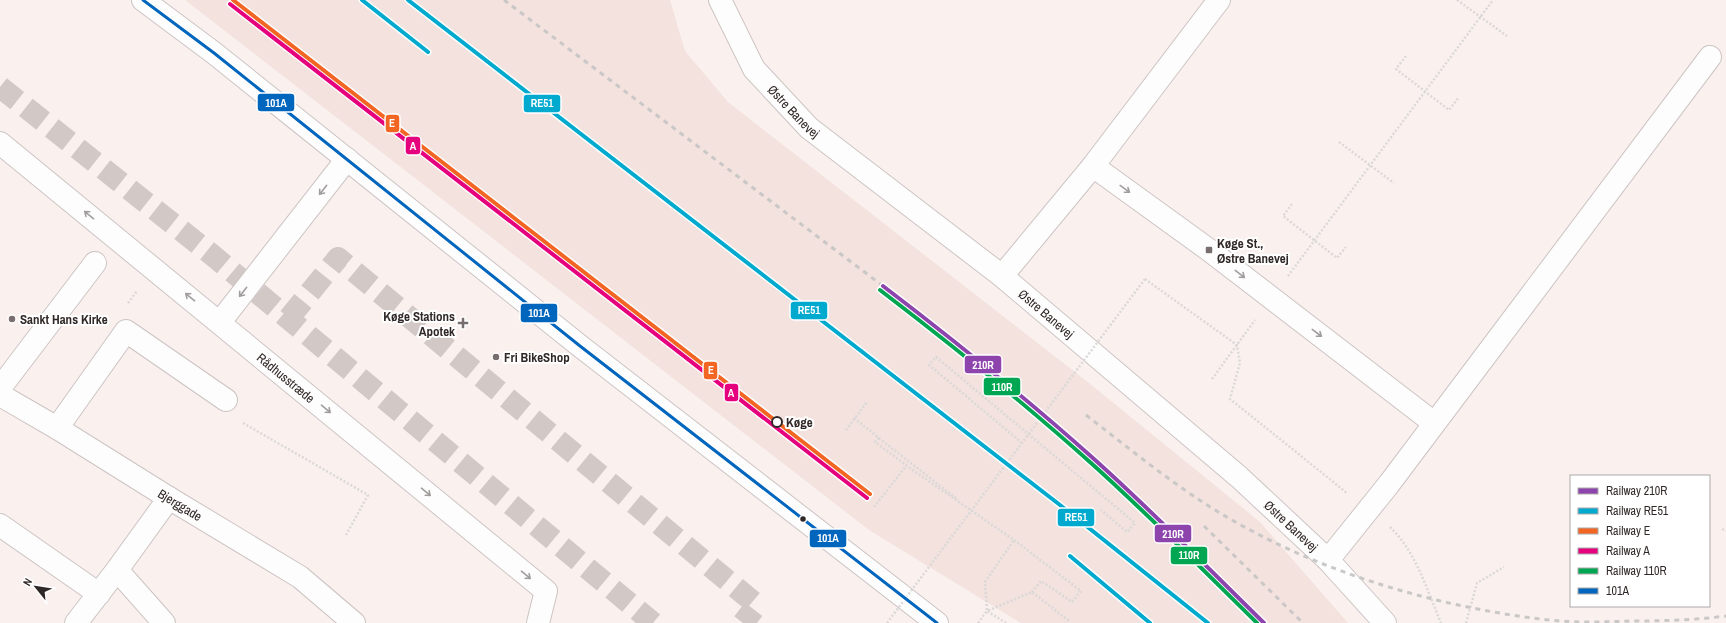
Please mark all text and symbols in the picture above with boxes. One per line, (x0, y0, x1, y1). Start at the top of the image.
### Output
street label: Østre Banevej (764, 81, 823, 142)
line badge: 101A (257, 93, 295, 112)
line badge: RE51 (523, 94, 561, 113)
text: 101A (265, 96, 287, 110)
text: RE51 (531, 96, 553, 110)
line badge: E (385, 114, 400, 133)
text: E (389, 116, 395, 130)
line badge: A (405, 136, 421, 155)
text: A (410, 139, 417, 153)
one-way arrow (319, 184, 327, 195)
one-way arrow (1119, 184, 1130, 193)
one-way arrow (84, 211, 94, 220)
place label: Køge St., Østre Banevej (1217, 235, 1289, 267)
marker: Køge St., Østre Banevej (1204, 245, 1214, 255)
one-way arrow (1235, 270, 1246, 279)
street label: Østre Banevej (1015, 285, 1078, 342)
one-way arrow (239, 287, 247, 298)
one-way arrow (184, 293, 195, 302)
line badge: RE51 (790, 301, 828, 320)
line badge: 101A (520, 303, 558, 323)
text: RE51 (798, 303, 820, 317)
text: 101A (528, 306, 550, 320)
place label: Køge Stations Apotek (383, 308, 455, 340)
place label: Sankt Hans Kirke (20, 311, 108, 328)
marker: Sankt Hans Kirke (7, 314, 17, 324)
marker: Køge Stations Apotek (458, 318, 468, 328)
one-way arrow (1311, 329, 1322, 337)
street label: Rådhusstræde (254, 349, 319, 407)
place label: Fri BikeShop (504, 349, 570, 366)
marker: Fri BikeShop (491, 352, 501, 362)
line badge: 210R (964, 355, 1002, 374)
text: 210R (972, 358, 994, 372)
line badge: E (703, 361, 718, 380)
text: E (708, 363, 714, 377)
line badge: 110R (983, 377, 1021, 396)
text: 110R (991, 380, 1013, 394)
line badge: A (724, 383, 739, 402)
text: A (728, 386, 735, 400)
one-way arrow (320, 405, 331, 414)
place label: Køge (786, 414, 813, 431)
marker: Køge (771, 416, 783, 428)
legend (1570, 475, 1710, 607)
text: Railway 210R (1606, 483, 1667, 499)
street label: Bjerggade (155, 485, 205, 525)
one-way arrow (420, 487, 431, 496)
street label: Østre Banevej (1261, 496, 1322, 555)
text: Railway RE51 (1606, 503, 1669, 519)
line badge: RE51 (1057, 508, 1095, 527)
text: RE51 (1065, 510, 1087, 524)
unlabelled marker (798, 514, 808, 524)
text: Railway E (1606, 523, 1650, 539)
line badge: 210R (1154, 524, 1192, 543)
text: 210R (1162, 527, 1184, 541)
line badge: 101A (809, 529, 847, 548)
text: 101A (817, 531, 839, 545)
text: Railway A (1606, 543, 1650, 559)
line badge: 110R (1170, 546, 1208, 565)
text: 110R (1178, 548, 1200, 562)
text: Railway 110R (1606, 563, 1667, 579)
north arrow (16, 567, 56, 607)
one-way arrow (521, 570, 532, 579)
text: N (20, 576, 35, 588)
text: 101A (1606, 583, 1629, 599)

